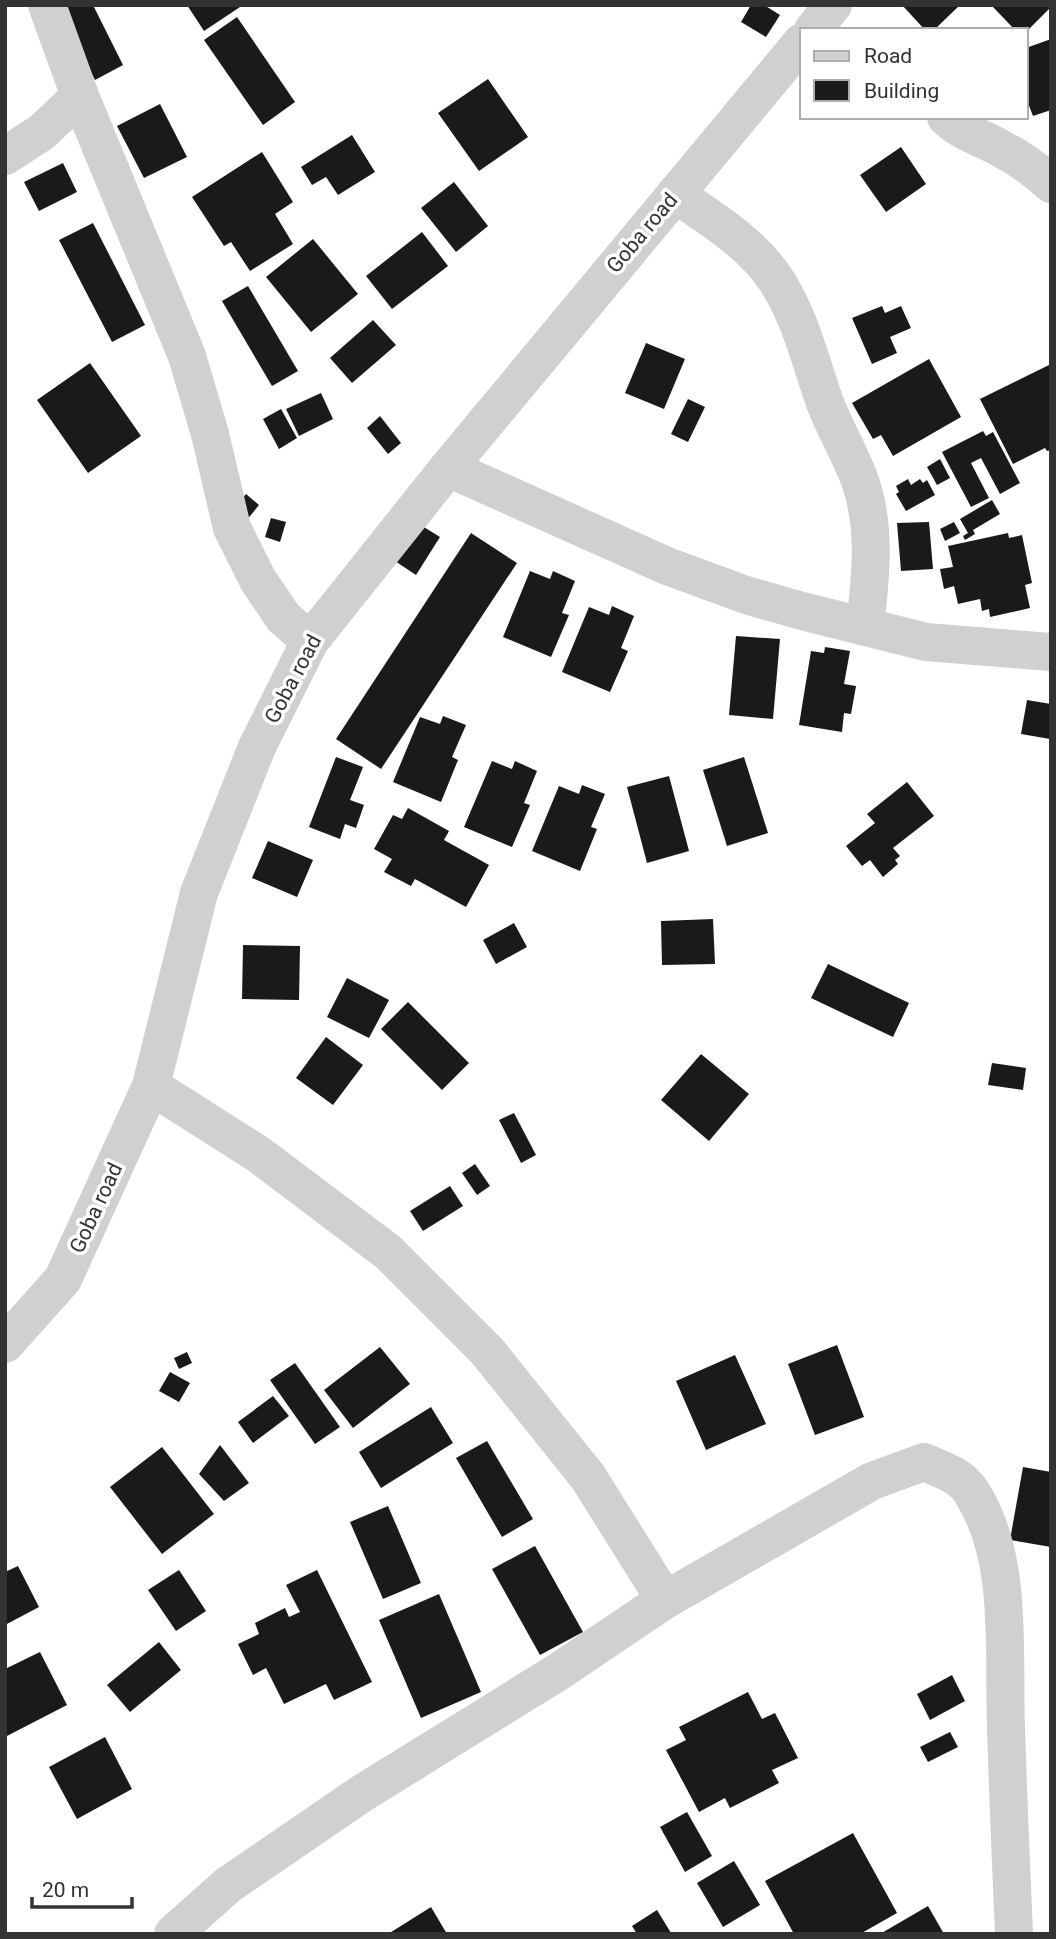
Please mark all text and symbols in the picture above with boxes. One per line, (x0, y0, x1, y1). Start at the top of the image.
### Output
legend (800, 28, 1028, 119)
text: Road (864, 44, 912, 68)
text: Building (864, 79, 939, 103)
street label: Goba road (602, 188, 682, 278)
street label: Goba road (260, 631, 326, 727)
street label: Goba road (65, 1159, 127, 1257)
scale bar (32, 1866, 131, 1910)
text: 20 m (42, 1878, 89, 1902)

